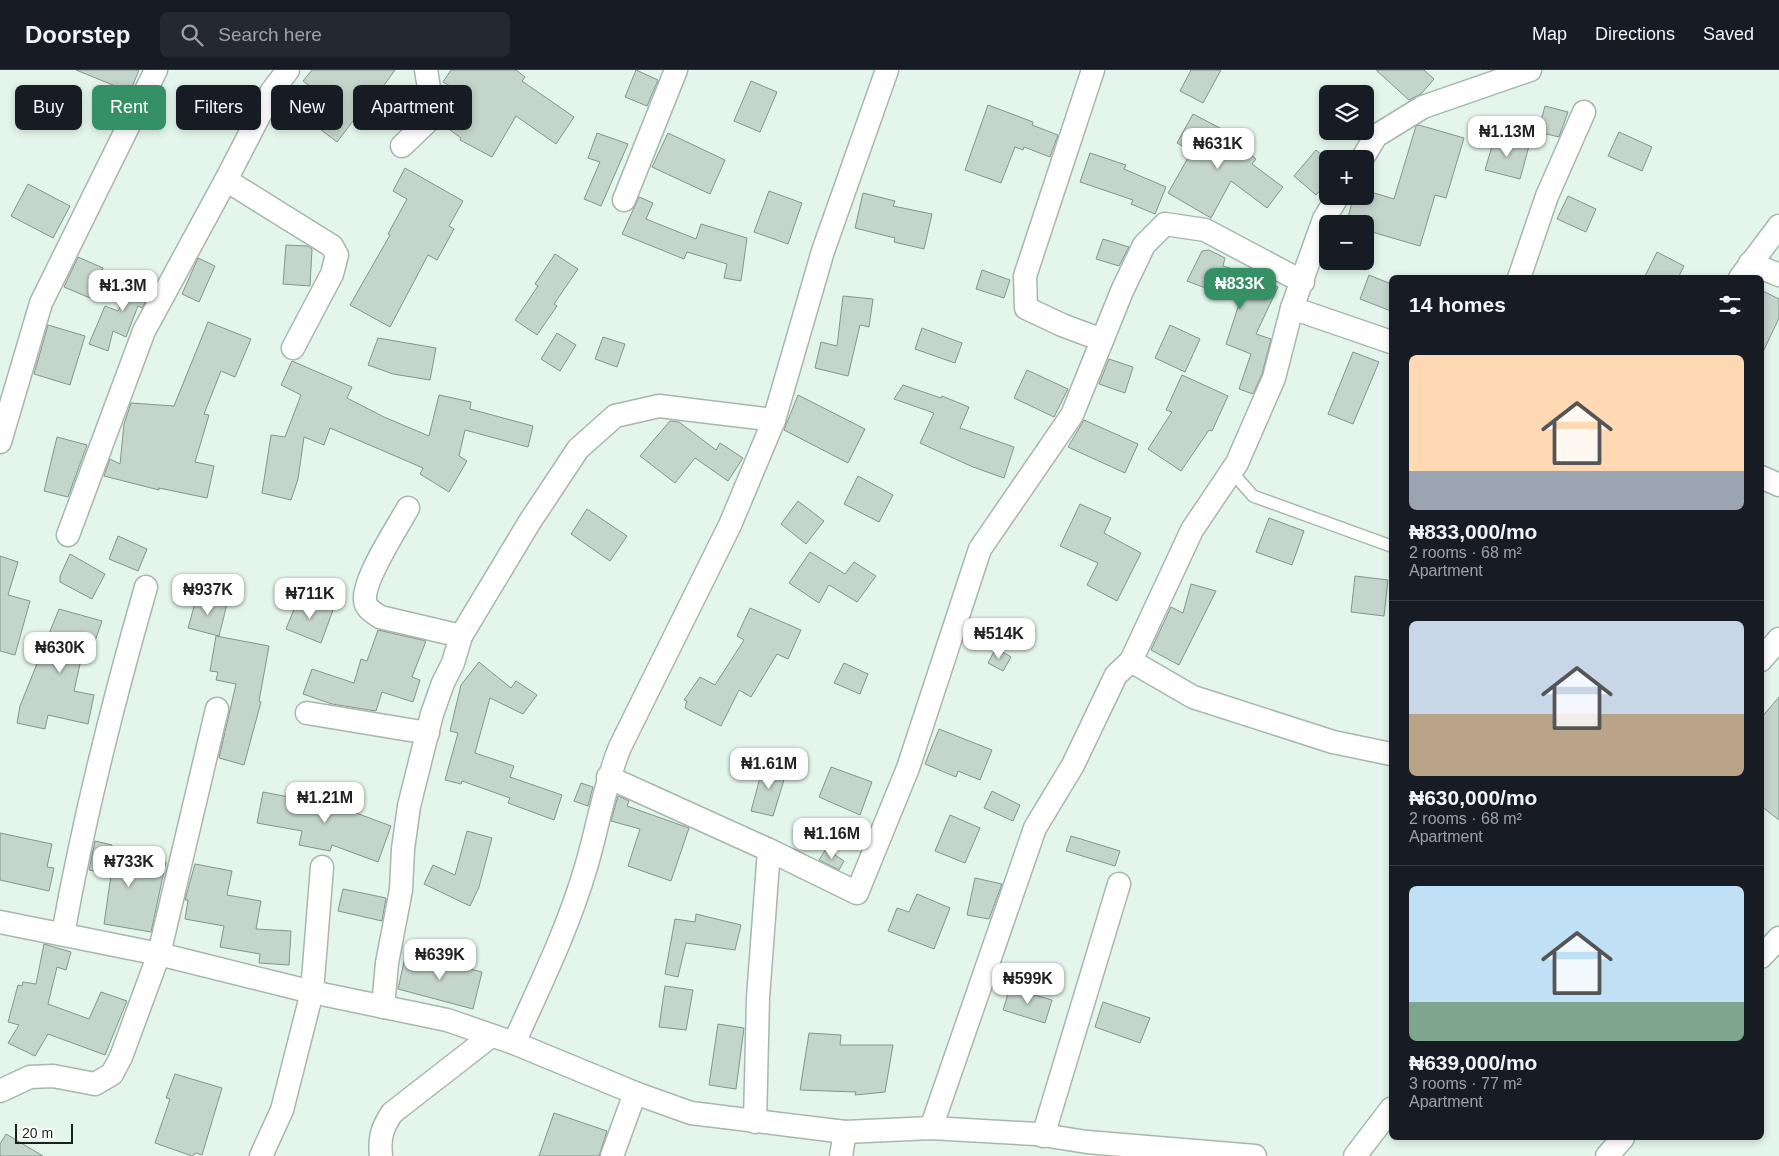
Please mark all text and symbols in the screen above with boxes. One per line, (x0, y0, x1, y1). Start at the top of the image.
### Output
search box (160, 12, 510, 57)
text: Doorstep (25, 21, 130, 48)
icon: search (178, 21, 206, 49)
text: Search here (218, 24, 322, 45)
text: Map (1532, 24, 1567, 44)
text: Directions (1595, 24, 1675, 44)
text: Saved (1703, 24, 1754, 44)
chip: Buy (15, 85, 82, 130)
chip: Rent (92, 85, 166, 130)
chip: Filters (176, 85, 261, 130)
chip: New (271, 85, 343, 130)
chip: Apartment (353, 85, 472, 130)
map controls (1319, 85, 1374, 270)
button: layers (1319, 85, 1374, 140)
pin: ₦1.13M (1466, 116, 1548, 158)
text: ₦1.13M (1479, 123, 1535, 140)
pin: ₦631K (1183, 128, 1253, 170)
text: ₦631K (1193, 135, 1243, 152)
button: + (1319, 150, 1374, 205)
button: − (1319, 215, 1374, 270)
pin: ₦833K (1205, 268, 1275, 310)
pin: ₦1.3M (88, 270, 158, 312)
text: ₦833K (1215, 275, 1265, 292)
text: ₦1.3M (99, 277, 147, 294)
icon: filters (1716, 291, 1744, 319)
text: 14 homes (1409, 293, 1506, 316)
icon: home (1532, 388, 1622, 478)
text: ₦833,000/mo (1409, 520, 1537, 543)
text: 2 rooms · 68 m² (1409, 544, 1522, 561)
text: Apartment (1409, 562, 1483, 579)
pin: ₦937K (173, 574, 243, 616)
pin: ₦711K (275, 578, 345, 620)
text: ₦937K (183, 581, 233, 598)
text: ₦711K (286, 585, 334, 602)
pin: ₦514K (964, 618, 1034, 660)
text: ₦514K (974, 625, 1024, 642)
pin: ₦630K (25, 632, 95, 674)
text: ₦630K (35, 639, 85, 656)
icon: home (1532, 653, 1622, 743)
pin: ₦1.61M (728, 748, 810, 790)
text: ₦1.61M (741, 755, 797, 772)
pin: ₦1.21M (284, 782, 366, 824)
text: ₦630,000/mo (1409, 786, 1537, 809)
text: ₦1.21M (297, 789, 353, 806)
text: 2 rooms · 68 m² (1409, 810, 1522, 827)
pin: ₦1.16M (791, 818, 873, 860)
text: ₦1.16M (804, 825, 860, 842)
text: Apartment (1409, 828, 1483, 845)
pin: ₦733K (94, 846, 164, 888)
text: ₦733K (104, 853, 154, 870)
icon: home (1532, 918, 1622, 1008)
pin: ₦639K (405, 938, 475, 981)
text: ₦639K (415, 946, 465, 963)
pin: ₦599K (993, 962, 1063, 1005)
text: ₦599K (1003, 970, 1053, 987)
text: ₦639,000/mo (1409, 1051, 1537, 1074)
text: 3 rooms · 77 m² (1409, 1075, 1522, 1092)
text: Apartment (1409, 1093, 1483, 1110)
scale bar (15, 1121, 72, 1144)
text: 20 m (22, 1125, 53, 1141)

